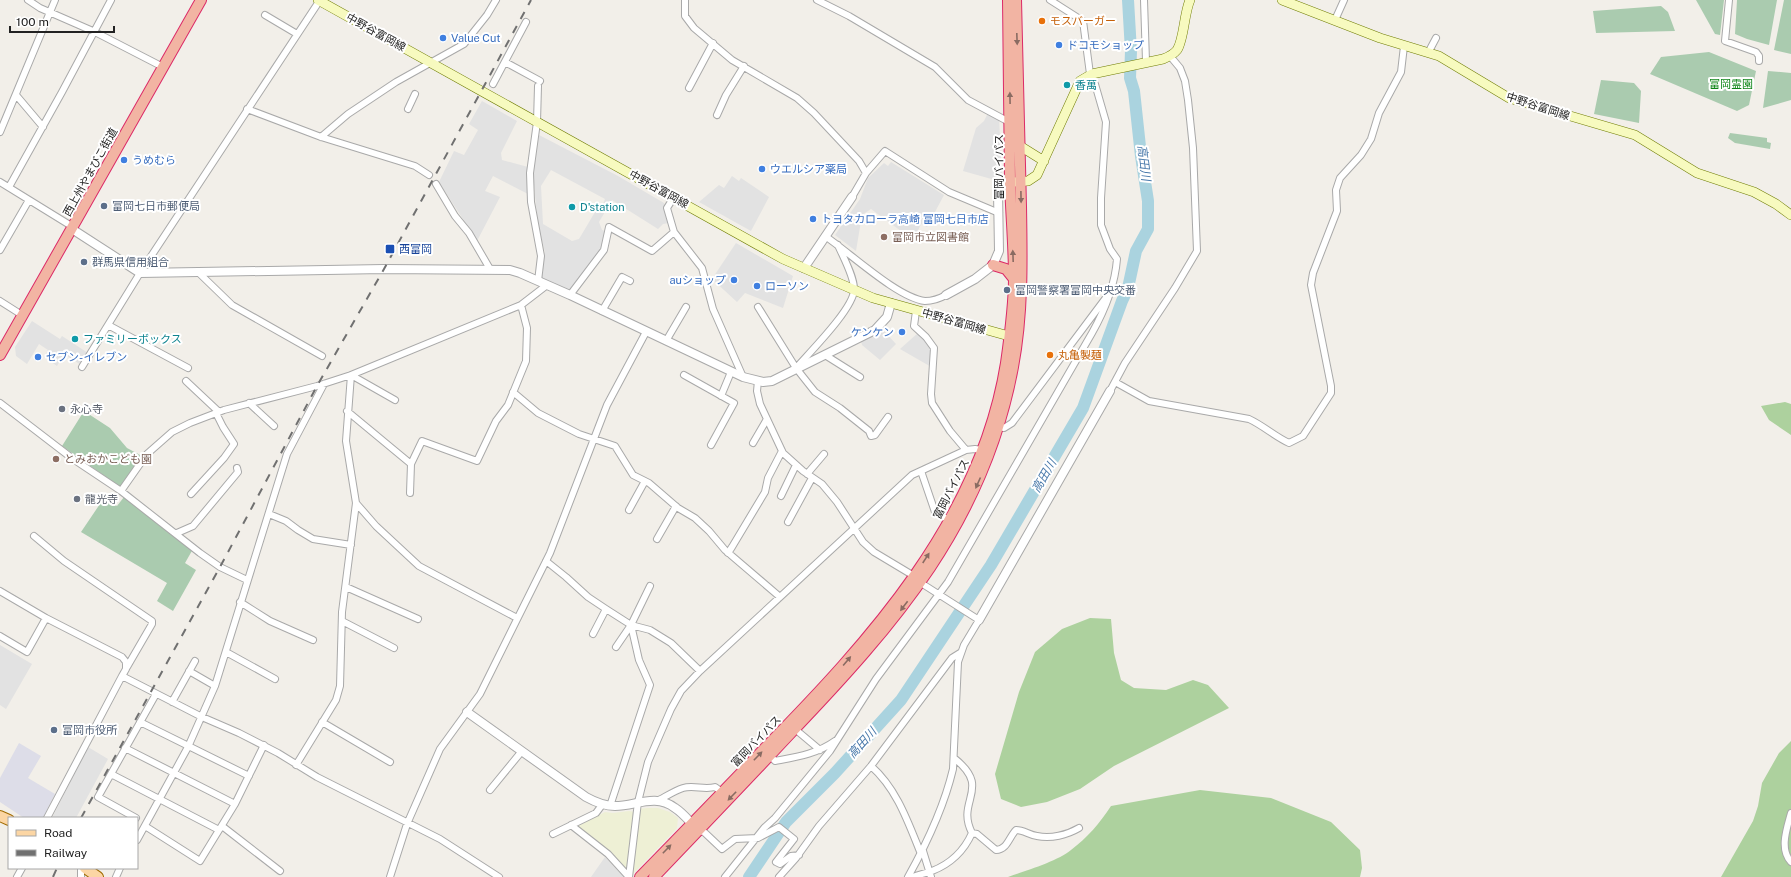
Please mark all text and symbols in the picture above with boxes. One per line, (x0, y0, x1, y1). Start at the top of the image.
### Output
scale bar (10, 8, 114, 34)
street label: 中野谷富岡線 (344, 11, 408, 53)
text: 100 m (16, 15, 49, 29)
place label: モスバーガー (1050, 15, 1116, 27)
marker: モスバーガー (1037, 16, 1047, 26)
place label: Value Cut (451, 32, 501, 44)
marker: Value Cut (438, 33, 448, 43)
one-way arrow (1014, 33, 1020, 46)
place label: ドコモショップ (1067, 39, 1144, 51)
marker: ドコモショップ (1054, 40, 1064, 50)
park label: 富岡霊園 (1709, 78, 1753, 90)
place label: 香萬 (1075, 79, 1097, 91)
marker: 香萬 (1062, 80, 1072, 90)
street label: 中野谷富岡線 (1505, 90, 1571, 122)
one-way arrow (1007, 91, 1013, 104)
street label: 西上州やまびこ街道 (61, 126, 119, 218)
street label: 富岡バイパス (993, 134, 1005, 200)
water label: 高田川 (1135, 144, 1153, 184)
place label: うめむら (132, 154, 176, 166)
marker: うめむら (119, 155, 129, 165)
place label: ウエルシア薬局 (770, 163, 847, 175)
marker: ウエルシア薬局 (757, 164, 767, 174)
street label: 中野谷富岡線 (627, 168, 691, 210)
one-way arrow (1018, 191, 1024, 204)
place label: 富岡七日市郵便局 (112, 200, 200, 212)
marker: 富岡七日市郵便局 (99, 201, 109, 211)
place label: D'station (580, 201, 625, 213)
marker: D'station (567, 202, 577, 212)
place label: トヨタカローラ高崎 富岡七日市店 (821, 213, 989, 225)
marker: トヨタカローラ高崎 富岡七日市店 (808, 214, 818, 224)
place label: 富岡市立図書館 (892, 231, 969, 243)
marker: 富岡市立図書館 (879, 232, 889, 242)
marker: 西富岡 (384, 243, 396, 255)
place label: 西富岡 (399, 243, 432, 255)
one-way arrow (1010, 249, 1016, 262)
place label: 群馬県信用組合 (92, 256, 169, 268)
marker: 群馬県信用組合 (79, 257, 89, 267)
place label: auショップ (670, 274, 726, 286)
marker: auショップ (729, 275, 739, 285)
place label: ローソン (765, 280, 809, 292)
marker: ローソン (752, 281, 762, 291)
place label: 富岡警察署富岡中央交番 (1015, 284, 1136, 296)
marker: 富岡警察署富岡中央交番 (1002, 285, 1012, 295)
street label: 中野谷富岡線 (921, 306, 987, 336)
place label: ケンケン (851, 326, 894, 338)
marker: ケンケン (897, 327, 907, 337)
place label: ファミリーボックス (83, 333, 182, 345)
marker: ファミリーボックス (70, 334, 80, 344)
place label: 丸亀製麺 (1058, 349, 1102, 361)
marker: 丸亀製麺 (1045, 350, 1055, 360)
place label: セブン-イレブン (46, 351, 127, 363)
marker: セブン-イレブン (33, 352, 43, 362)
place label: 永心寺 (70, 403, 103, 415)
marker: 永心寺 (57, 404, 67, 414)
place label: とみおかこども園 (64, 453, 152, 465)
marker: とみおかこども園 (51, 454, 61, 464)
water label: 高田川 (1029, 455, 1060, 495)
street label: 富岡バイパス (931, 457, 971, 521)
one-way arrow (975, 477, 981, 489)
place label: 龍光寺 (85, 493, 118, 505)
marker: 龍光寺 (72, 494, 82, 504)
one-way arrow (922, 553, 930, 563)
one-way arrow (899, 600, 908, 611)
one-way arrow (842, 656, 851, 666)
street label: 富岡バイパス (729, 713, 783, 769)
water label: 高田川 (845, 723, 881, 761)
place label: 富岡市役所 (62, 724, 118, 736)
marker: 富岡市役所 (49, 725, 59, 735)
one-way arrow (753, 751, 763, 761)
one-way arrow (727, 791, 737, 801)
legend (8, 817, 138, 869)
text: Road (44, 826, 72, 840)
one-way arrow (662, 844, 672, 854)
text: Railway (44, 846, 88, 860)

